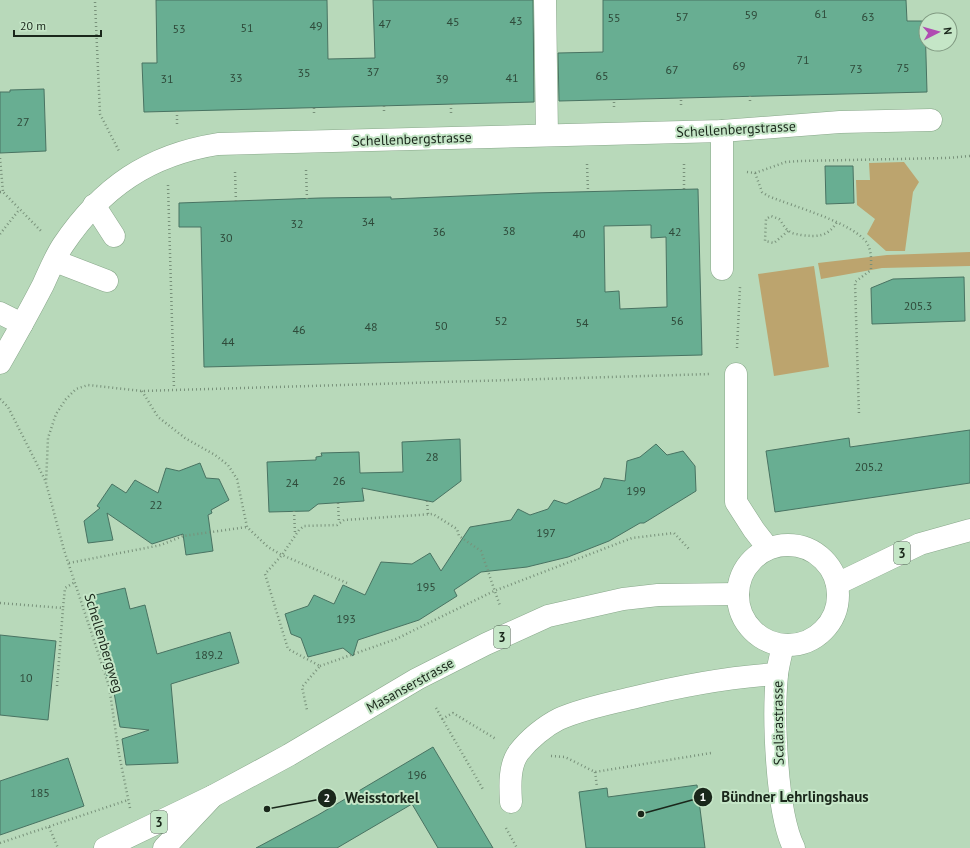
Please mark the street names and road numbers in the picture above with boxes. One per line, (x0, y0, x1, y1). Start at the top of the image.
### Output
street label: Schellenbergstrasse (676, 117, 796, 141)
street label: Schellenbergstrasse (352, 128, 472, 150)
road number: 3 (894, 542, 910, 564)
street label: Schellenbergweg (80, 591, 128, 695)
road number: 3 (494, 626, 510, 648)
street label: Masanserstrasse (363, 653, 457, 717)
street label: Scalärastrasse (768, 681, 788, 765)
road number: 3 (151, 811, 167, 833)

